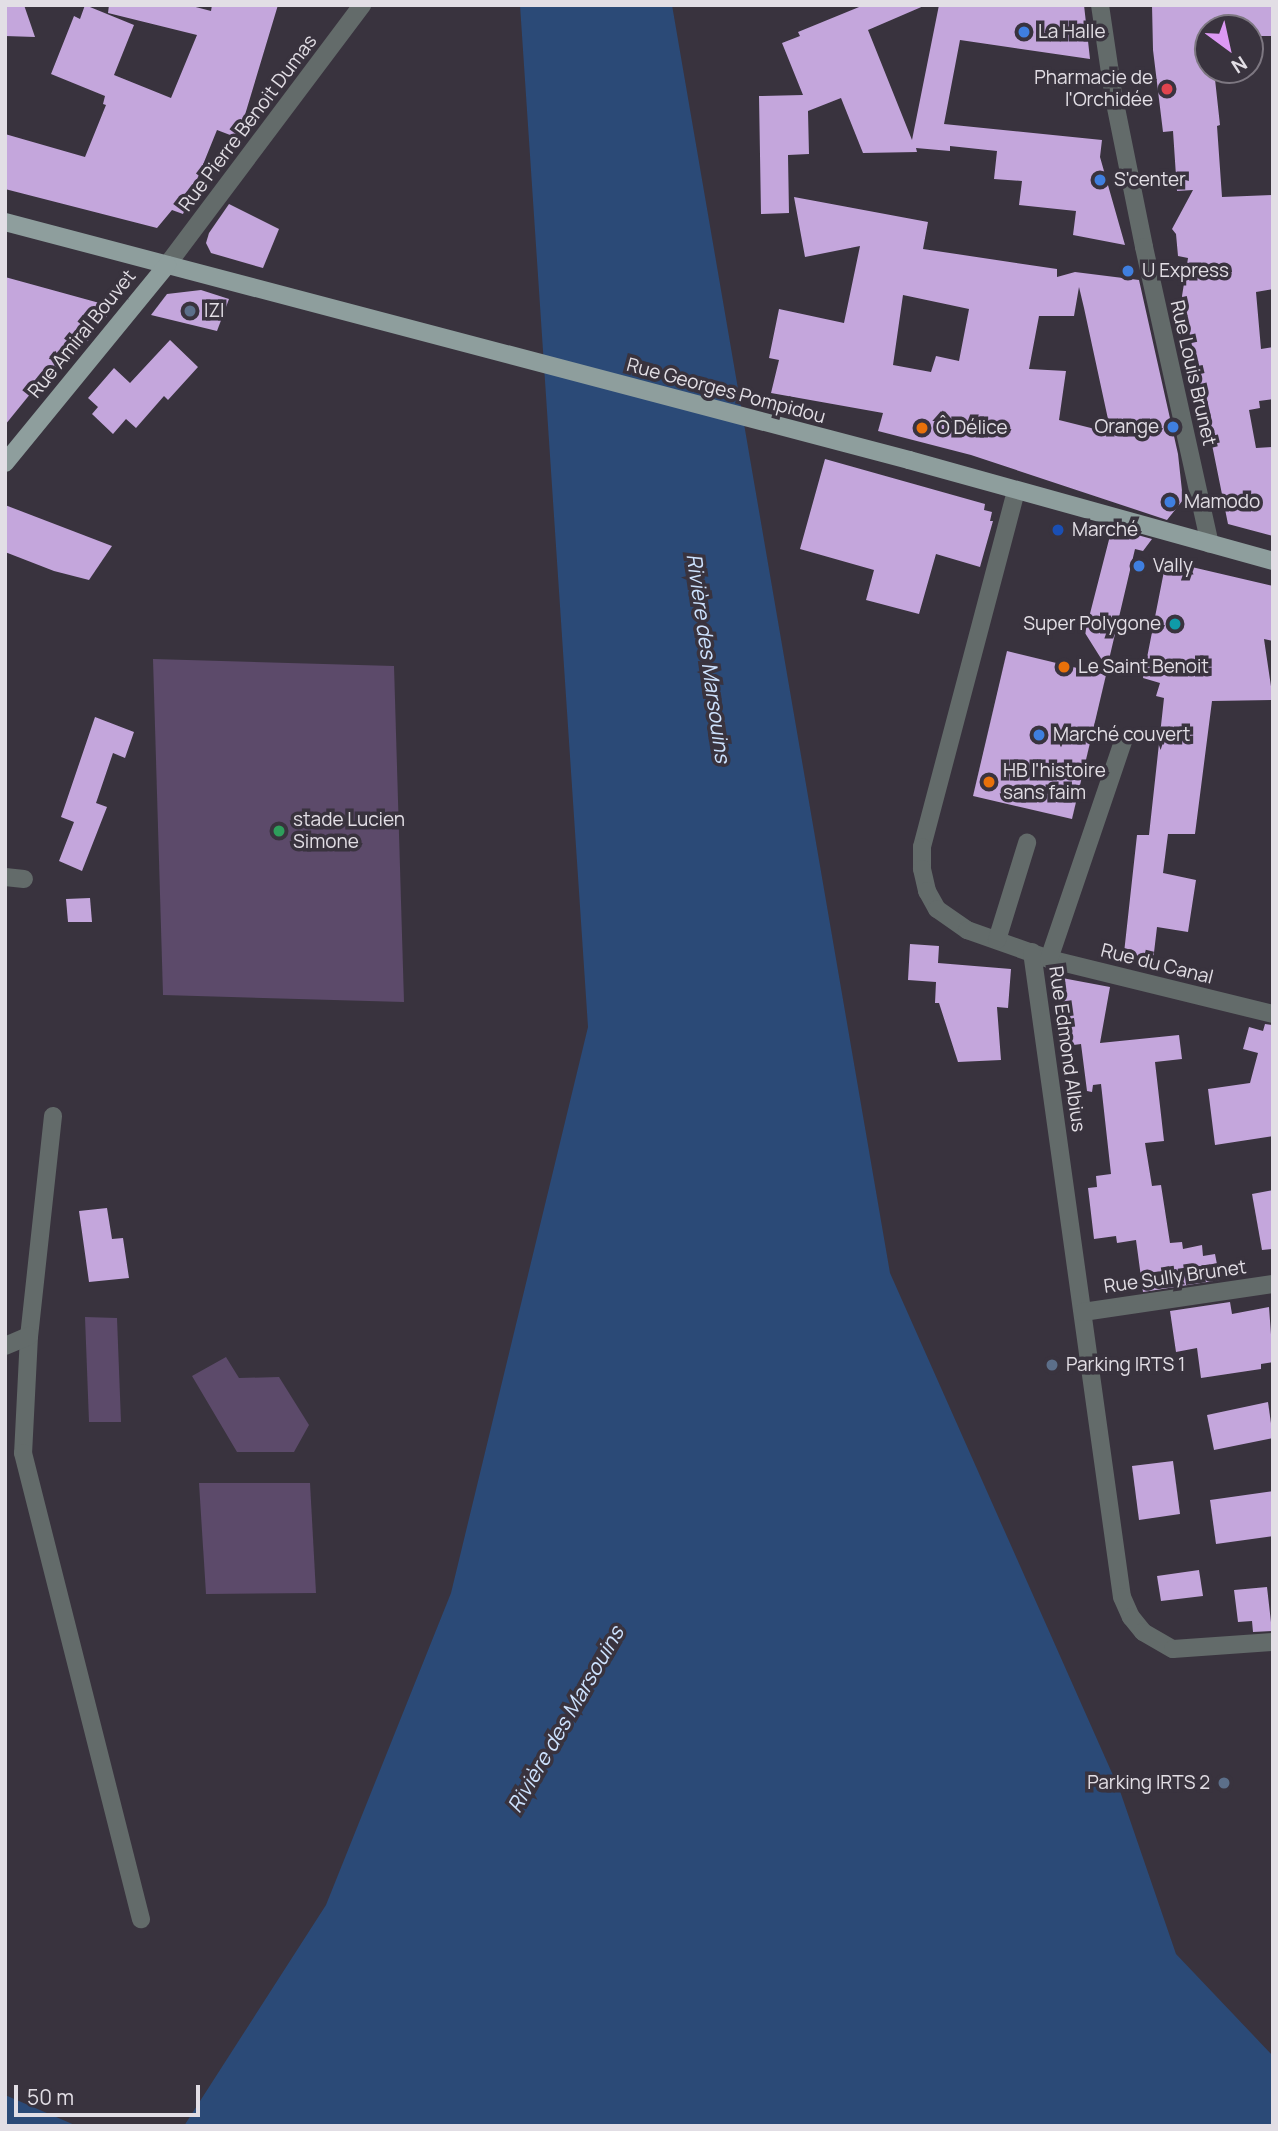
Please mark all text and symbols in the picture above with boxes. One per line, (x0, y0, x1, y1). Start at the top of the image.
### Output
north arrow (1194, 14, 1264, 84)
place label: La Halle (1038, 21, 1106, 43)
marker: La Halle (1016, 24, 1032, 40)
street label: Rue Pierre Benoit Dumas (174, 30, 322, 216)
text: N (1227, 50, 1252, 80)
place label: Pharmacie de l'Orchidée (1034, 67, 1153, 111)
marker: Pharmacie de l'Orchidée (1159, 81, 1175, 97)
place label: S'center (1114, 169, 1186, 191)
marker: S'center (1092, 172, 1108, 188)
place label: U Express (1142, 260, 1229, 282)
marker: U Express (1120, 263, 1136, 279)
street label: Rue Amiral Bouvet (23, 265, 141, 403)
street label: Rue Louis Brunet (1165, 298, 1221, 448)
place label: IZI (204, 300, 225, 322)
marker: IZI (182, 303, 198, 319)
street label: Rue Georges Pompidou (624, 353, 828, 429)
place label: Orange (1095, 416, 1159, 438)
place label: Ô Délice (936, 417, 1008, 439)
marker: Orange (1165, 419, 1181, 435)
marker: Ô Délice (914, 420, 930, 436)
place label: Mamodo (1184, 491, 1260, 513)
marker: Mamodo (1162, 494, 1178, 510)
place label: Marché (1072, 519, 1138, 541)
marker: Marché (1050, 522, 1066, 538)
water label: Rivière des Marsouins (682, 552, 736, 764)
place label: Vally (1153, 555, 1193, 577)
marker: Vally (1131, 558, 1147, 574)
place label: Super Polygone (1023, 613, 1161, 635)
marker: Super Polygone (1167, 616, 1183, 632)
place label: Le Saint Benoit (1078, 656, 1209, 678)
marker: Le Saint Benoit (1056, 659, 1072, 675)
place label: Marché couvert (1053, 724, 1190, 746)
marker: Marché couvert (1031, 727, 1047, 743)
place label: HB l'histoire sans faim (1003, 760, 1106, 804)
marker: HB l'histoire sans faim (981, 774, 997, 790)
place label: stade Lucien Simone (293, 809, 405, 853)
marker: stade Lucien Simone (271, 823, 287, 839)
street label: Rue du Canal (1098, 939, 1216, 989)
street label: Rue Edmond Albius (1044, 965, 1090, 1133)
street label: Rue Sully Brunet (1102, 1256, 1248, 1298)
place label: Parking IRTS 1 (1066, 1354, 1185, 1376)
marker: Parking IRTS 1 (1044, 1357, 1060, 1373)
water label: Rivière des Marsouins (501, 1622, 629, 1816)
place label: Parking IRTS 2 (1087, 1772, 1210, 1794)
marker: Parking IRTS 2 (1216, 1775, 1232, 1791)
scale bar (18, 2072, 203, 2116)
text: 50 m (27, 2083, 74, 2111)

